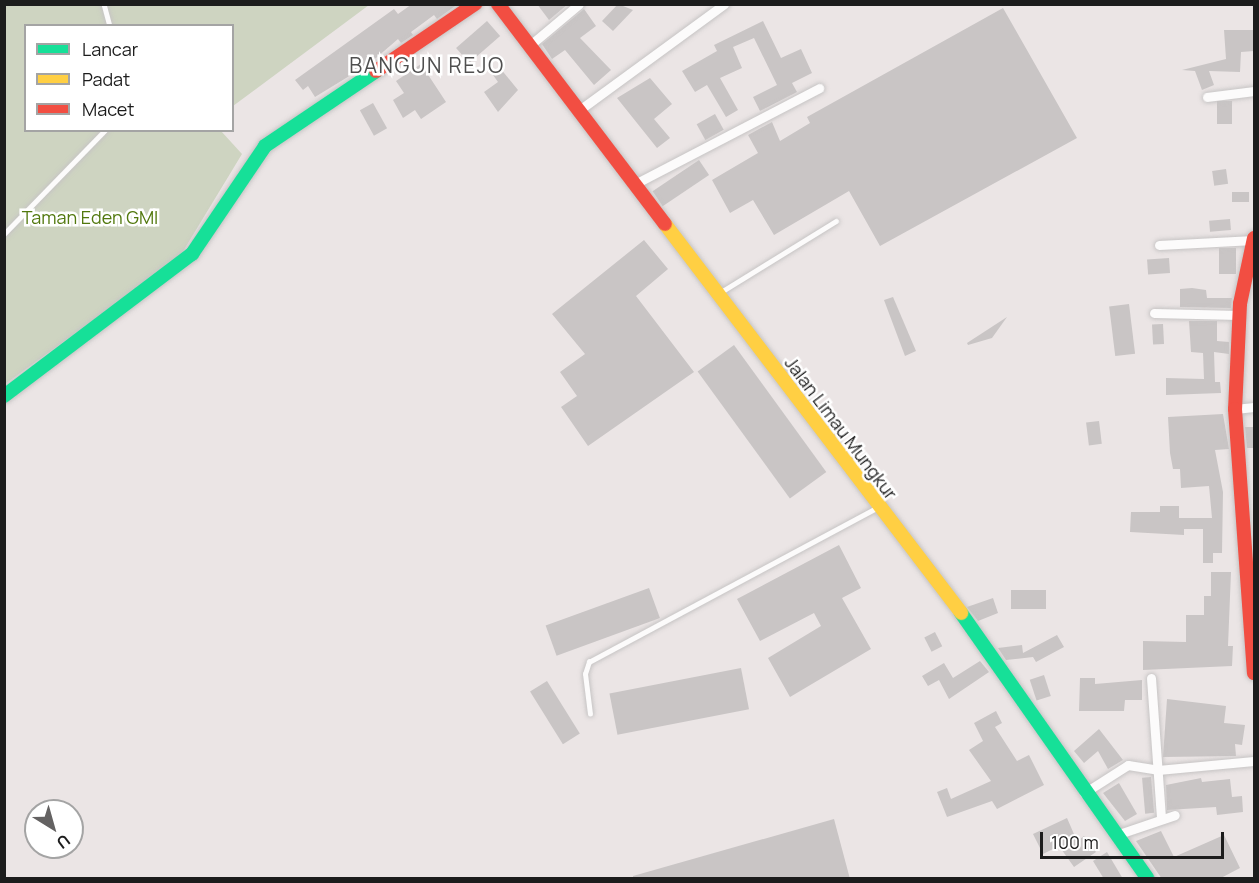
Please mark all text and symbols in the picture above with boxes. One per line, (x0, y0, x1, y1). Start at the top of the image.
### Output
legend (24, 24, 234, 132)
text: Lancar (82, 37, 138, 61)
district label: BANGUN REJO (349, 52, 505, 78)
text: Padat (82, 67, 130, 91)
text: Macet (82, 97, 135, 121)
park label: Taman Eden GMI (22, 206, 158, 228)
street label: Jalan Limau Mungkur (780, 352, 902, 504)
north arrow (24, 799, 84, 859)
scale bar (1043, 820, 1228, 858)
text: U (52, 830, 75, 854)
text: 100 m (1051, 830, 1099, 854)

